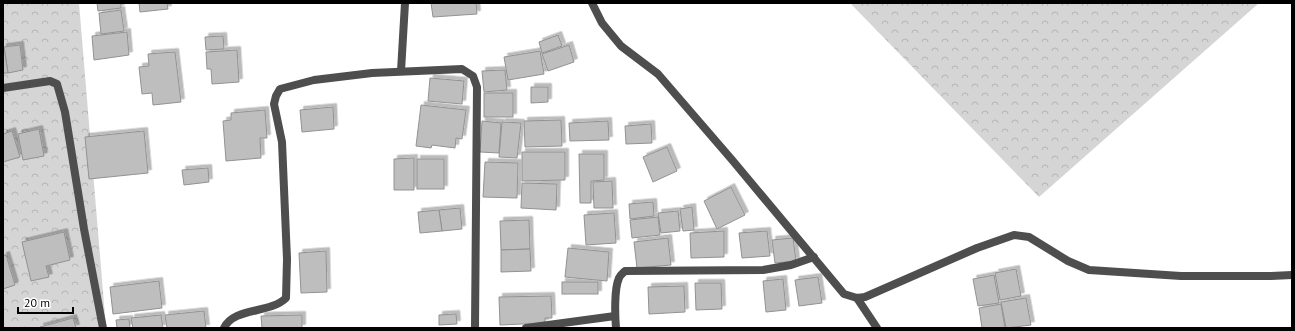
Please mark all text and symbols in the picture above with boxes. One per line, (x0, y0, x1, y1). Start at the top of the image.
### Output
scale bar (18, 289, 73, 315)
text: 20 m (24, 295, 50, 310)

